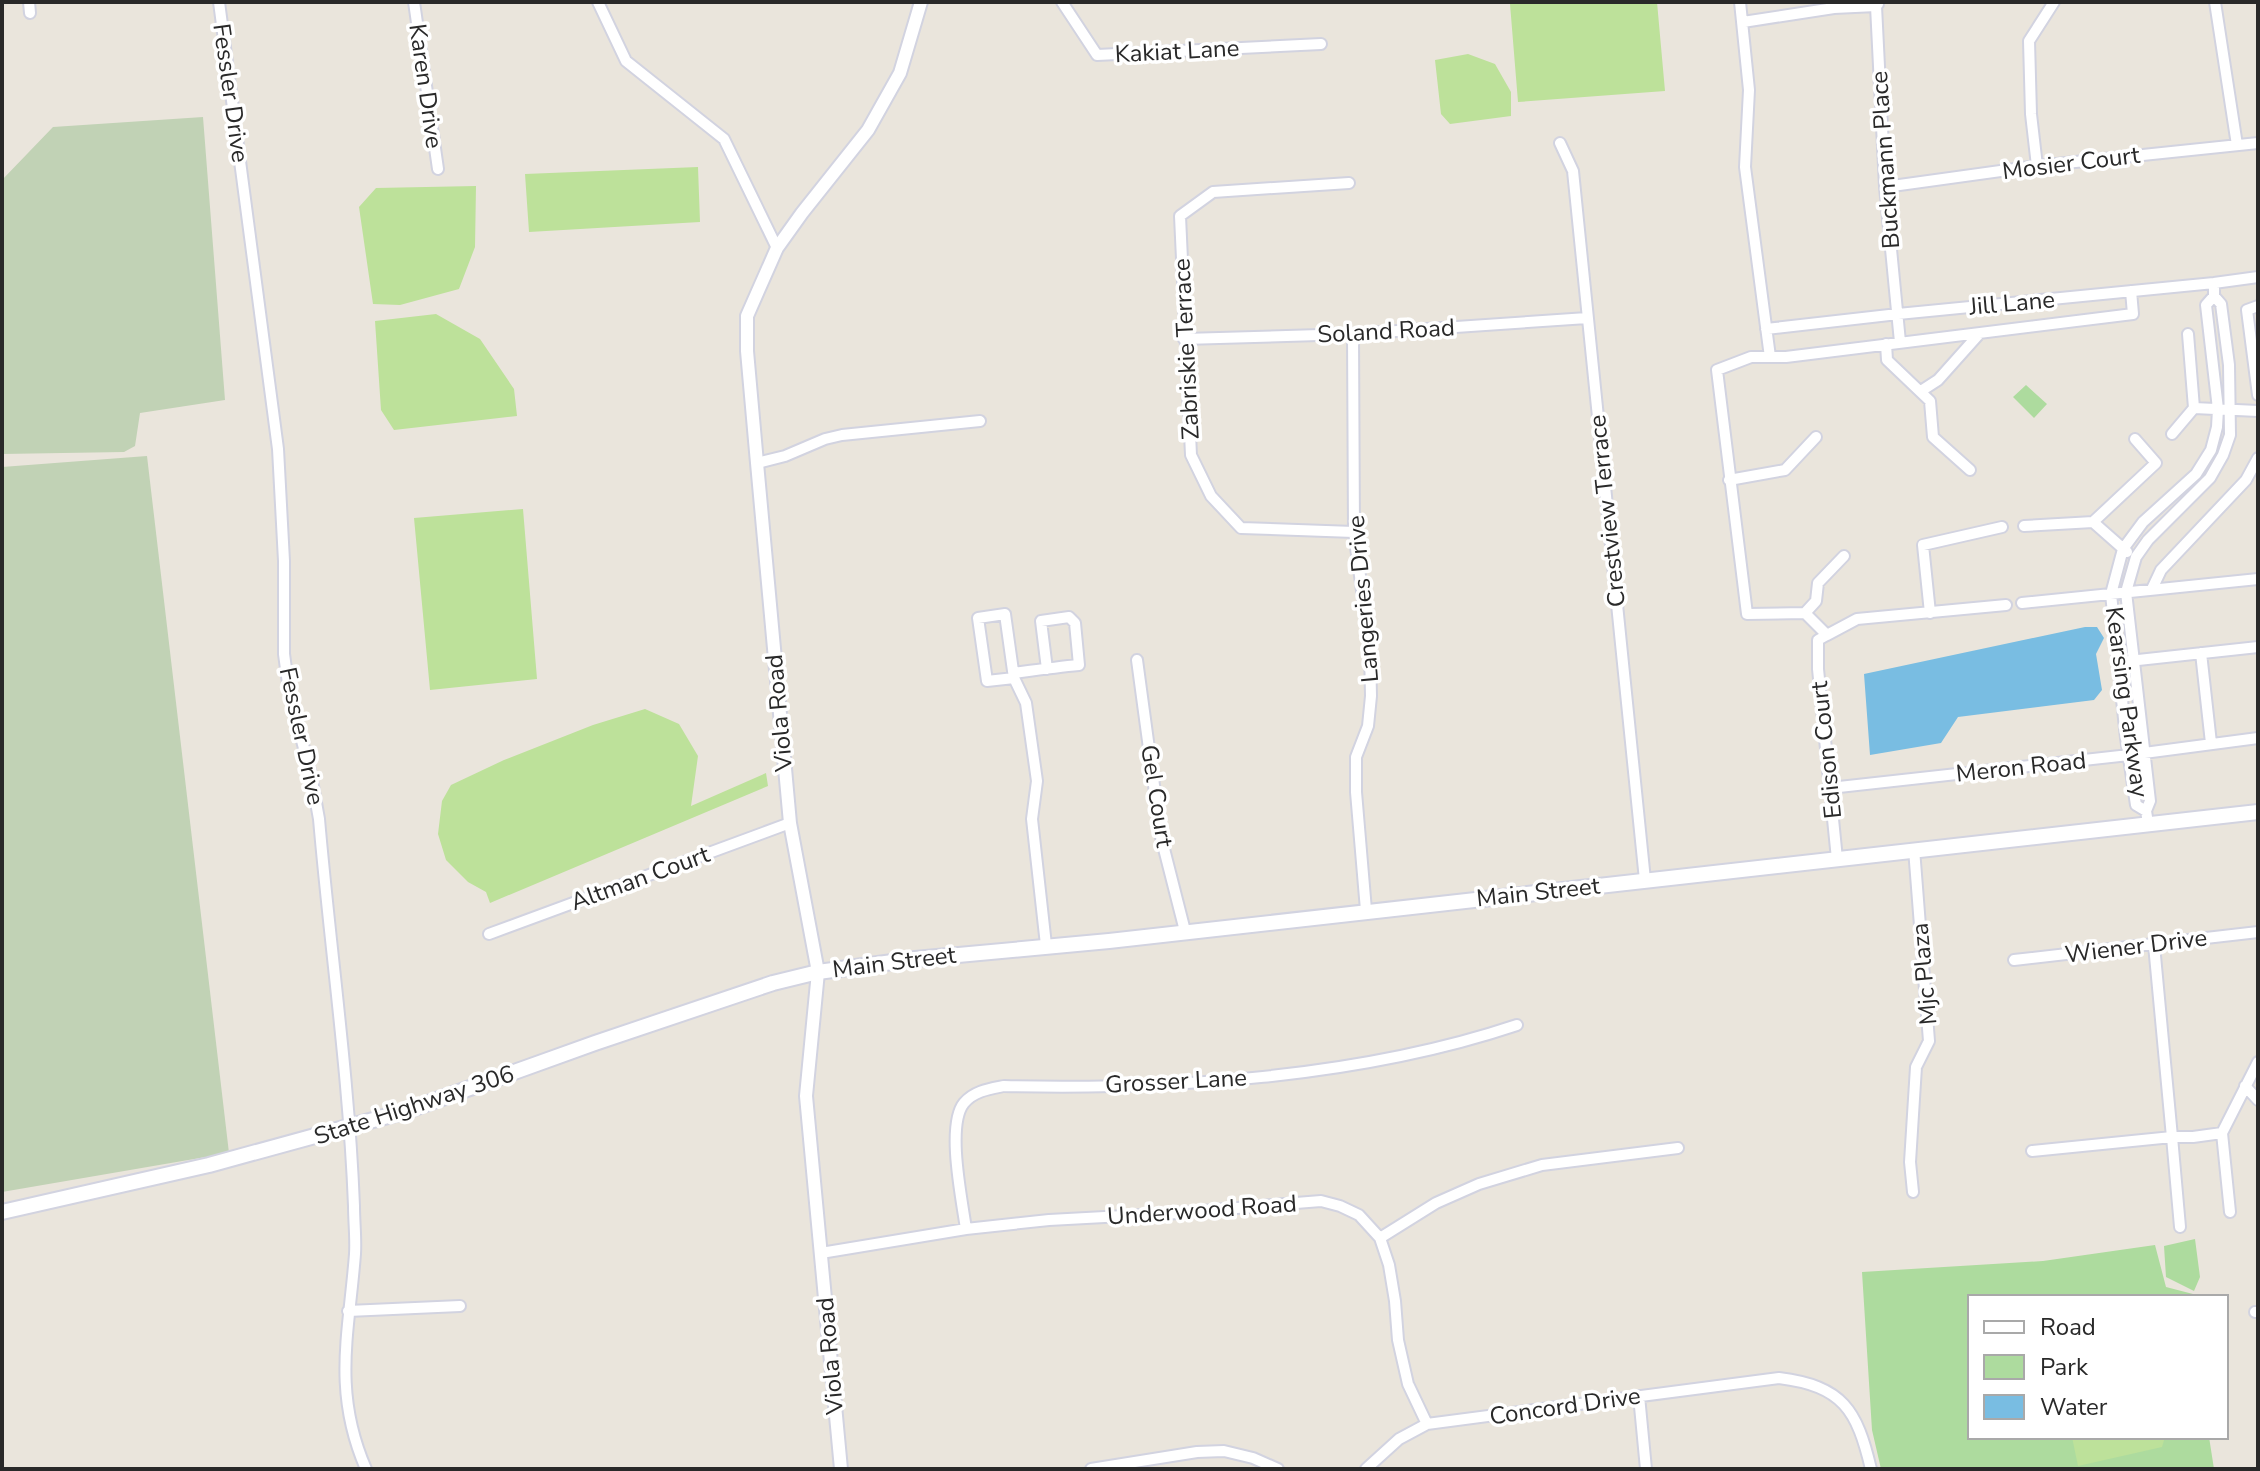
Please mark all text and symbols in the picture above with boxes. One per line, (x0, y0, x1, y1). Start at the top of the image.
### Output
street label: Fessler Drive (205, 21, 257, 165)
street label: Karen Drive (401, 22, 451, 150)
street label: Kakiat Lane (1114, 32, 1240, 70)
street label: Buckmann Place (1863, 70, 1907, 250)
street label: Mosier Court (2000, 139, 2142, 187)
street label: Zabriskie Terrace (1165, 257, 1207, 441)
street label: Jill Lane (1967, 283, 2056, 323)
street label: Soland Road (1316, 311, 1456, 351)
street label: Crestview Terrace (1581, 413, 1633, 609)
street label: Langeries Drive (1340, 514, 1386, 684)
street label: Kearsing Parkway (2098, 605, 2156, 800)
street label: Viola Road (758, 653, 800, 774)
street label: Fessler Drive (272, 664, 332, 808)
street label: Edison Court (1803, 679, 1849, 820)
street label: Gel Court (1133, 743, 1181, 850)
street label: Meron Road (1954, 744, 2088, 790)
street label: Altman Court (566, 838, 714, 918)
street label: Main Street (1475, 870, 1602, 914)
street label: Wiener Drive (2063, 921, 2209, 971)
street label: Mjc Plaza (1904, 922, 1944, 1026)
street label: Main Street (830, 938, 958, 985)
street label: State Highway 306 (310, 1058, 518, 1152)
street label: Grosser Lane (1104, 1061, 1248, 1101)
street label: Underwood Road (1106, 1187, 1298, 1233)
legend (1968, 1295, 2228, 1439)
street label: Viola Road (809, 1296, 851, 1417)
text: Road (2040, 1311, 2096, 1343)
text: Park (2040, 1351, 2089, 1383)
street label: Concord Drive (1487, 1380, 1643, 1432)
text: Water (2040, 1391, 2108, 1423)

